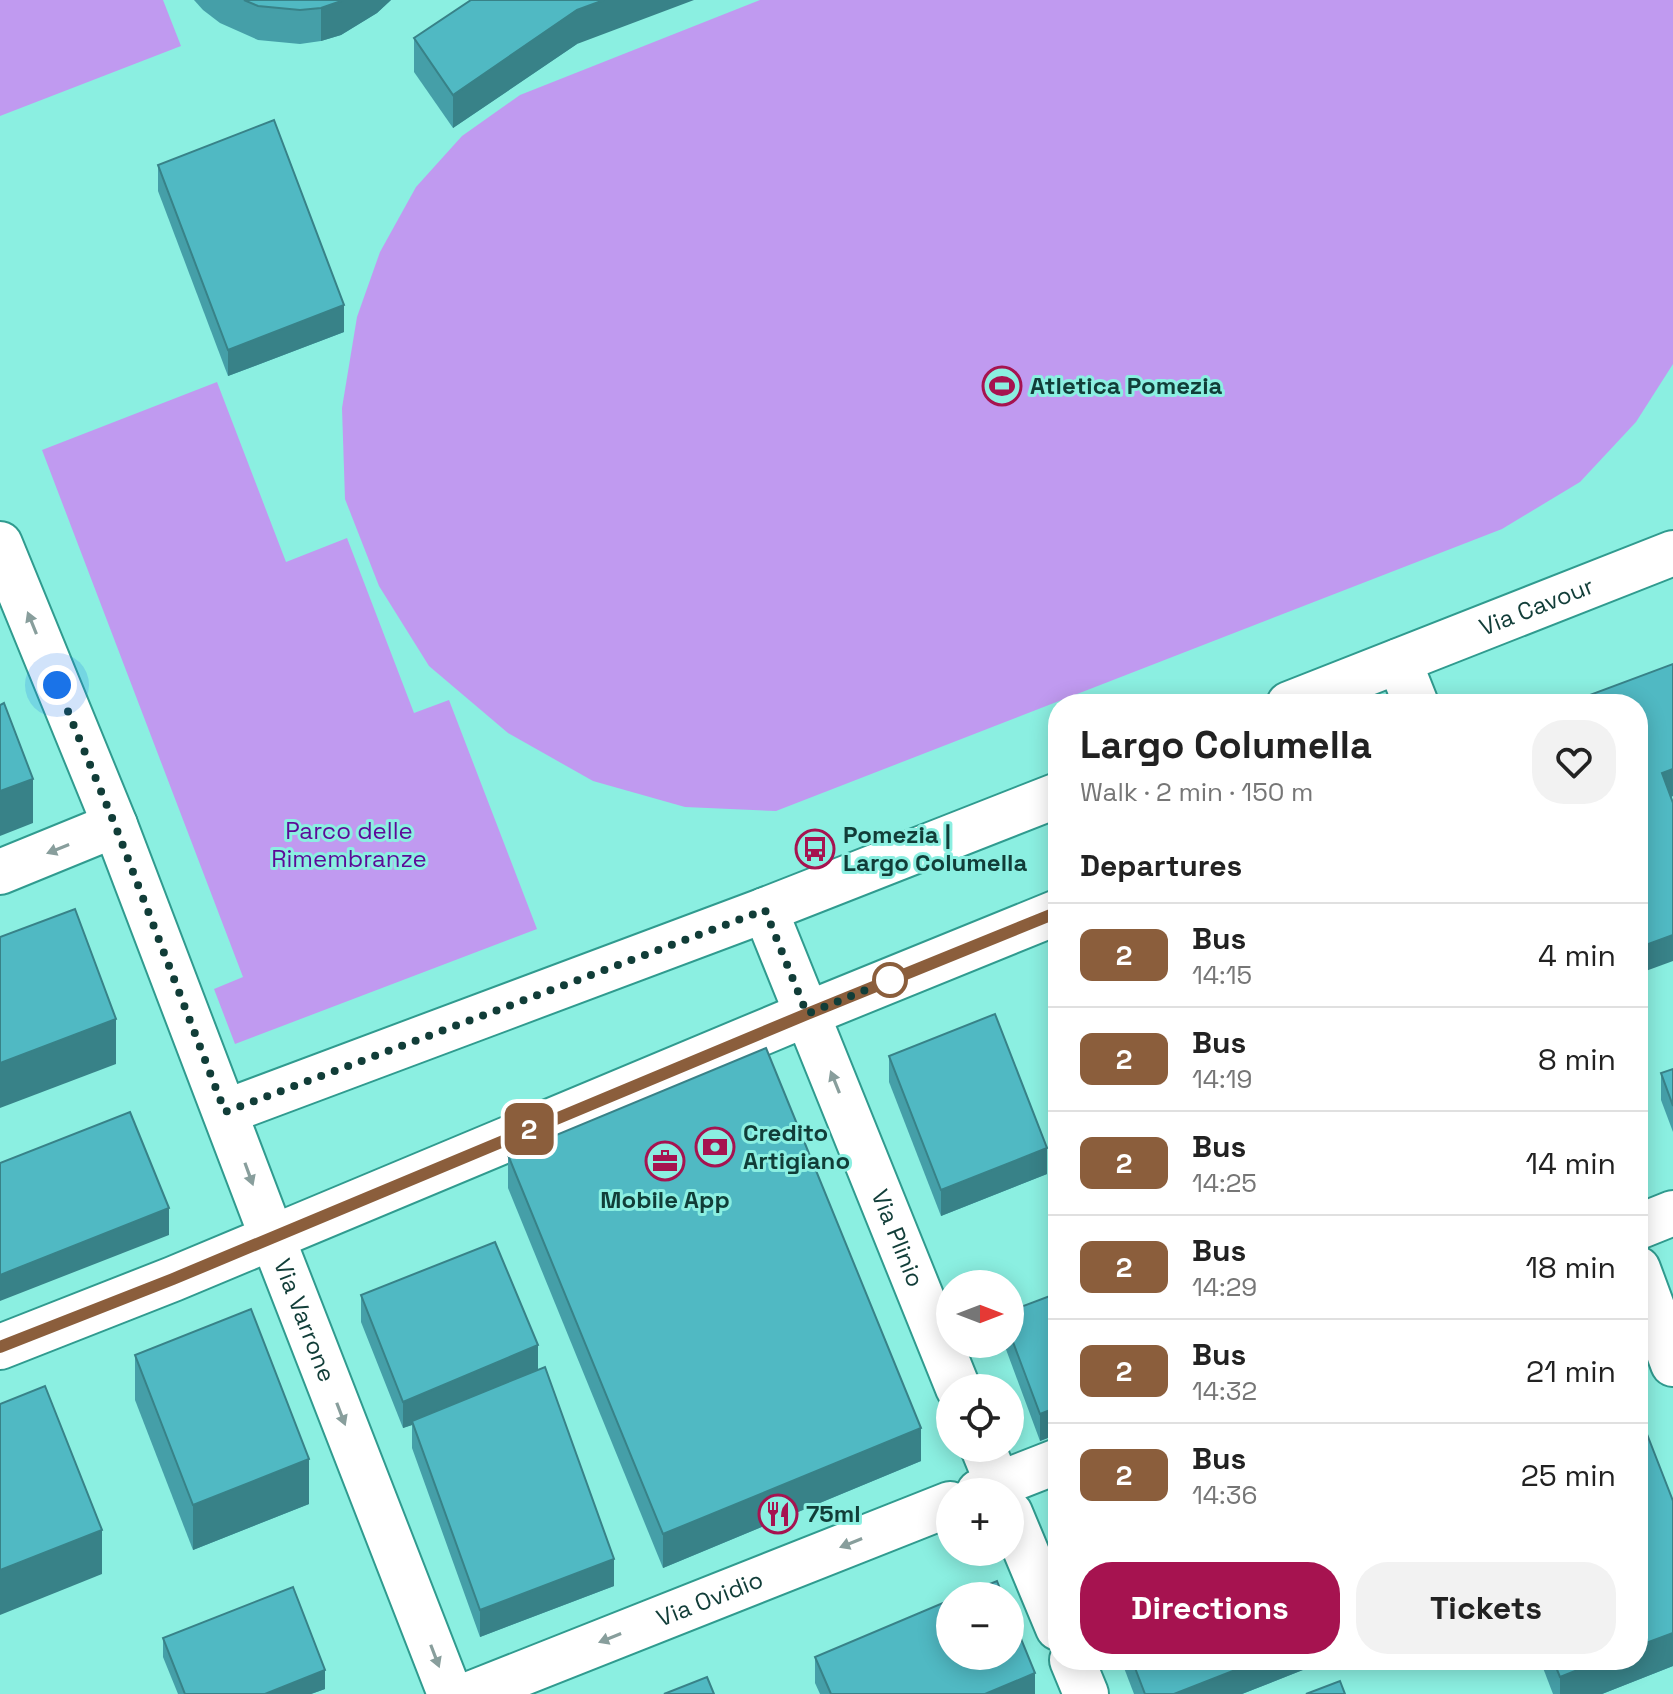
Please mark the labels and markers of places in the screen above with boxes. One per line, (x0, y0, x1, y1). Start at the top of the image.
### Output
sports icon: Atletica Pomezia (981, 365, 1023, 407)
place label: Atletica Pomezia (1030, 370, 1223, 401)
place label: Pomezia | Largo Columella (843, 819, 1027, 878)
bus stop icon: Pomezia | Largo Columella (794, 828, 836, 870)
unlabelled marker (873, 963, 907, 997)
place label: Credito Artigiano (743, 1117, 850, 1176)
bank icon: Credito Artigiano (694, 1126, 736, 1168)
office icon: Mobile App (644, 1140, 686, 1182)
place label: Mobile App (600, 1184, 730, 1215)
restaurant icon: 75ml (757, 1493, 799, 1535)
place label: 75ml (806, 1498, 861, 1529)

